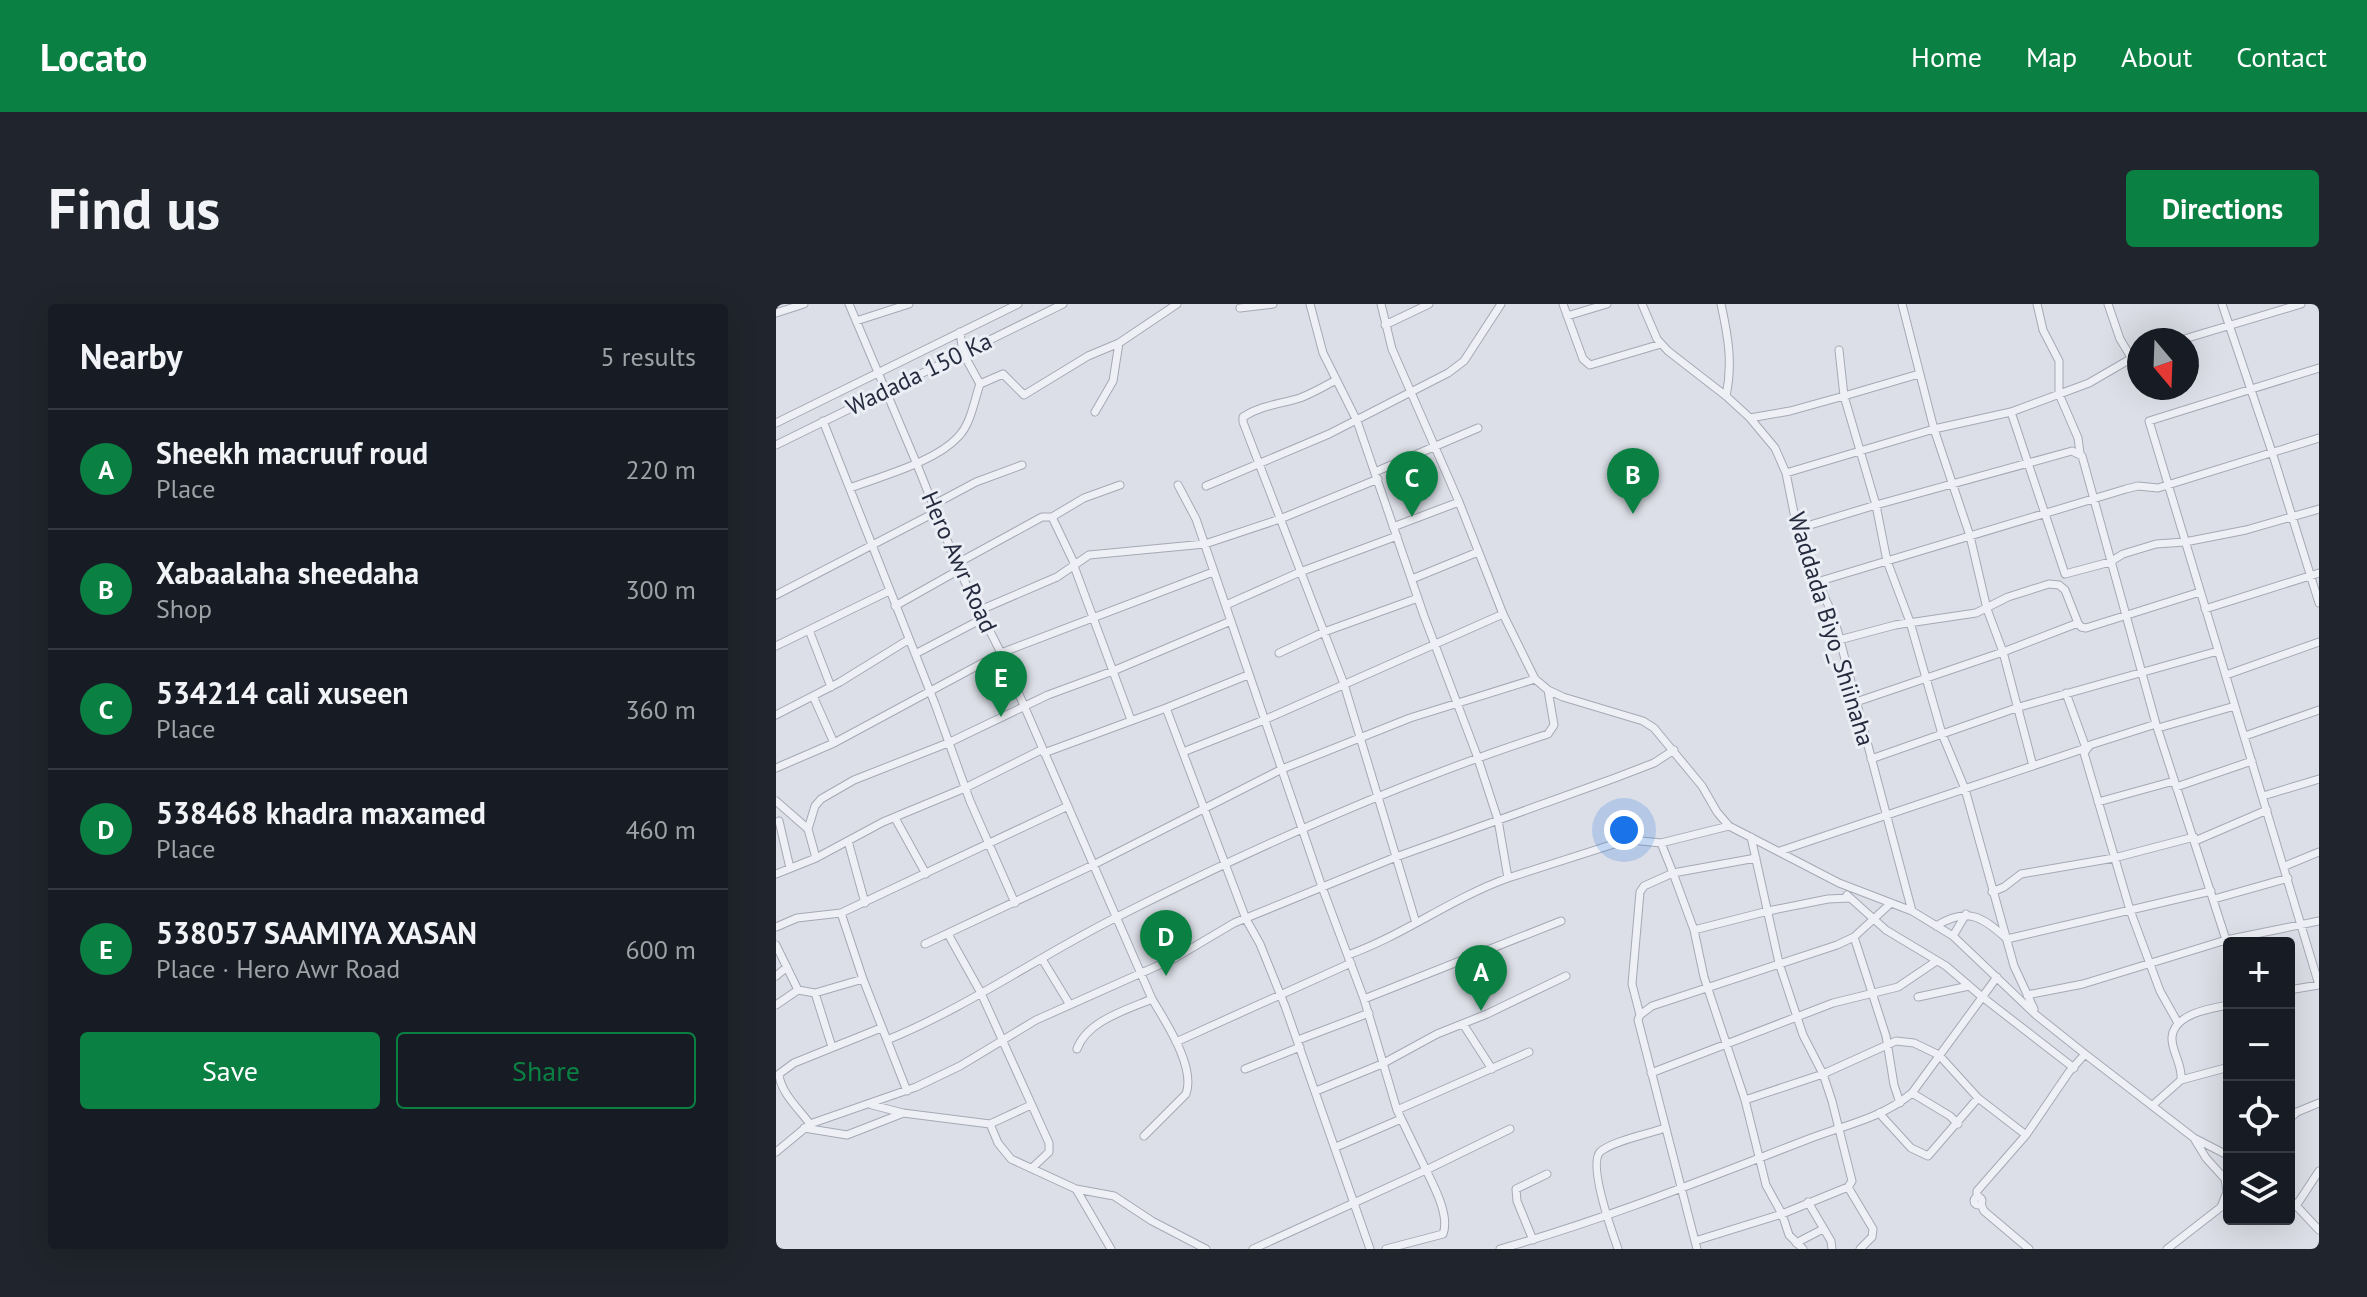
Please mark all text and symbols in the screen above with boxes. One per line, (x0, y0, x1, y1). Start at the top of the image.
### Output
text: Locato (40, 32, 147, 81)
text: Home (1911, 38, 1982, 75)
text: Map (2026, 38, 2077, 75)
text: About (2121, 38, 2192, 75)
text: Contact (2236, 38, 2327, 75)
button: Directions (2126, 170, 2319, 247)
text: Find us (48, 172, 220, 244)
street label: Wadada 150 Ka (841, 325, 997, 422)
north arrow (2127, 328, 2199, 400)
text: Nearby (80, 334, 182, 378)
text: 5 results (601, 340, 696, 373)
text: Sheekh macruuf roud (156, 433, 428, 472)
pin: B (1607, 448, 1659, 514)
pin: C (1386, 451, 1438, 517)
text: A (98, 453, 114, 486)
text: 220 m (625, 453, 696, 486)
text: Place (156, 472, 215, 505)
street label: Hero Awr Road (914, 486, 1004, 637)
street label: Waddada Biyo_Shiinaha (1781, 508, 1882, 749)
text: Xabaalaha sheedaha (156, 553, 419, 592)
text: B (98, 573, 114, 606)
text: 300 m (625, 573, 696, 606)
text: Shop (156, 592, 212, 625)
pin: E (975, 651, 1027, 717)
text: 534214 cali xuseen (156, 673, 409, 712)
text: C (99, 693, 113, 726)
text: 360 m (625, 693, 696, 726)
text: Place (156, 712, 215, 745)
text: 538468 khadra maxamed (156, 793, 486, 832)
your location (1604, 810, 1644, 850)
text: D (98, 813, 114, 846)
text: 460 m (625, 813, 696, 846)
text: Place (156, 832, 215, 865)
pin: D (1140, 910, 1192, 976)
text: 538057 SAAMIYA XASAN (156, 913, 477, 952)
text: E (99, 933, 113, 966)
text: 600 m (625, 933, 696, 966)
map controls (2223, 937, 2295, 1225)
button: + (2223, 937, 2295, 1009)
pin: A (1455, 945, 1507, 1011)
text: Place · Hero Awr Road (156, 952, 400, 985)
button: − (2223, 1009, 2295, 1081)
button: Save (80, 1032, 380, 1109)
button: Share (396, 1032, 696, 1109)
button: locate (2223, 1081, 2295, 1153)
button: layers (2223, 1153, 2295, 1225)

